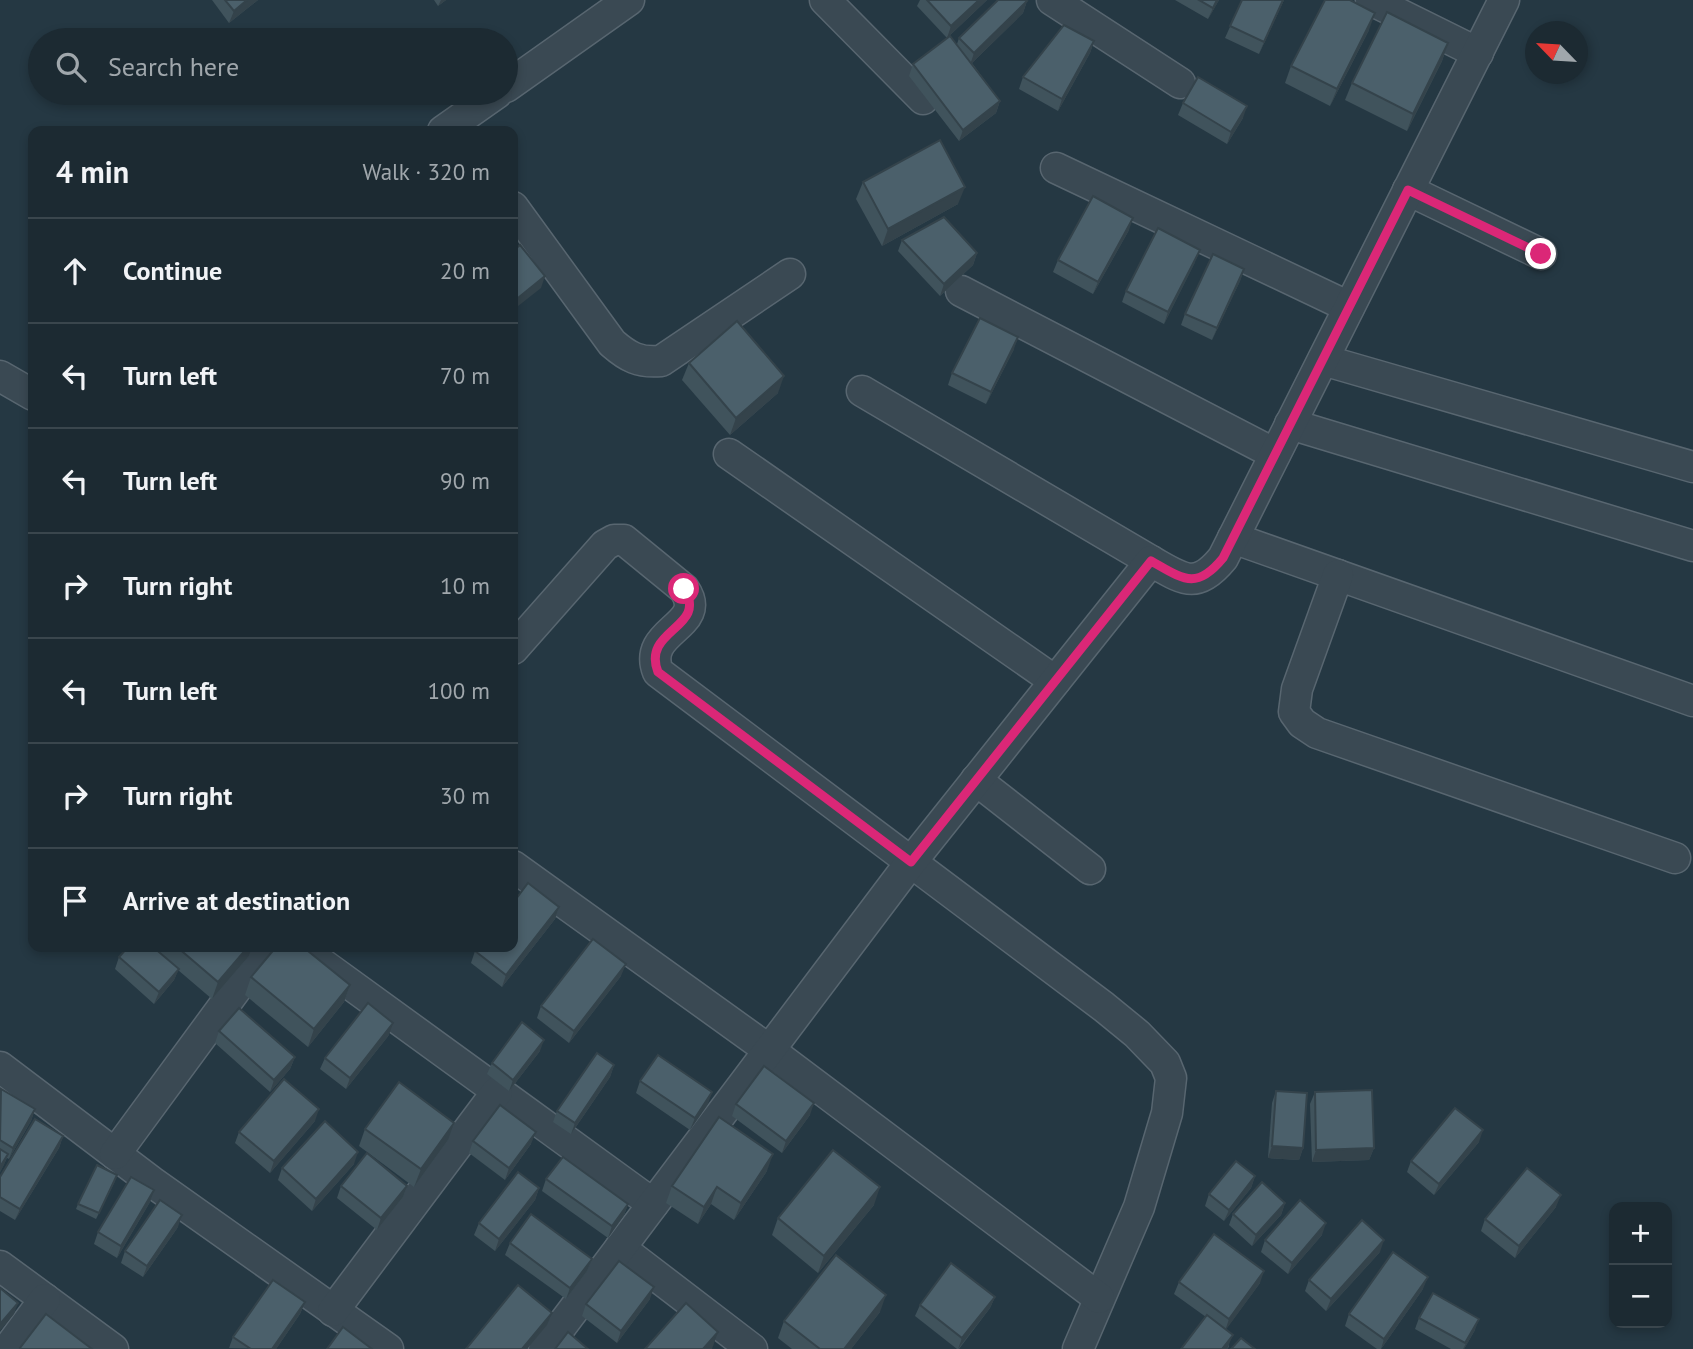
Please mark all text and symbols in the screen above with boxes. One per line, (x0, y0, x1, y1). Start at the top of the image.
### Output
north arrow (1525, 21, 1588, 84)
search box (28, 28, 518, 105)
icon: search (52, 48, 90, 86)
text: Search here (108, 50, 239, 83)
text: 4 min (56, 152, 129, 191)
text: Walk · 320 m (363, 157, 490, 186)
route end (1525, 238, 1556, 269)
icon: ahead (56, 252, 94, 290)
text: Continue (123, 254, 222, 287)
text: 20 m (440, 256, 490, 285)
icon: left (56, 357, 94, 395)
text: Turn left (123, 359, 217, 392)
text: 70 m (440, 361, 490, 390)
icon: left (56, 462, 94, 500)
text: Turn left (123, 464, 217, 497)
text: 90 m (440, 466, 490, 495)
icon: right (56, 567, 94, 605)
text: Turn right (123, 569, 232, 602)
text: 10 m (440, 571, 490, 600)
route start (668, 573, 699, 604)
icon: left (56, 672, 94, 710)
text: Turn left (123, 674, 217, 707)
text: 100 m (428, 676, 490, 705)
icon: right (56, 777, 94, 815)
text: Turn right (123, 779, 232, 812)
text: 30 m (440, 781, 490, 810)
icon: arrive (56, 882, 94, 920)
text: Arrive at destination (123, 884, 350, 917)
map controls (1609, 1202, 1672, 1328)
button: + (1609, 1202, 1672, 1265)
button: − (1609, 1265, 1672, 1328)

